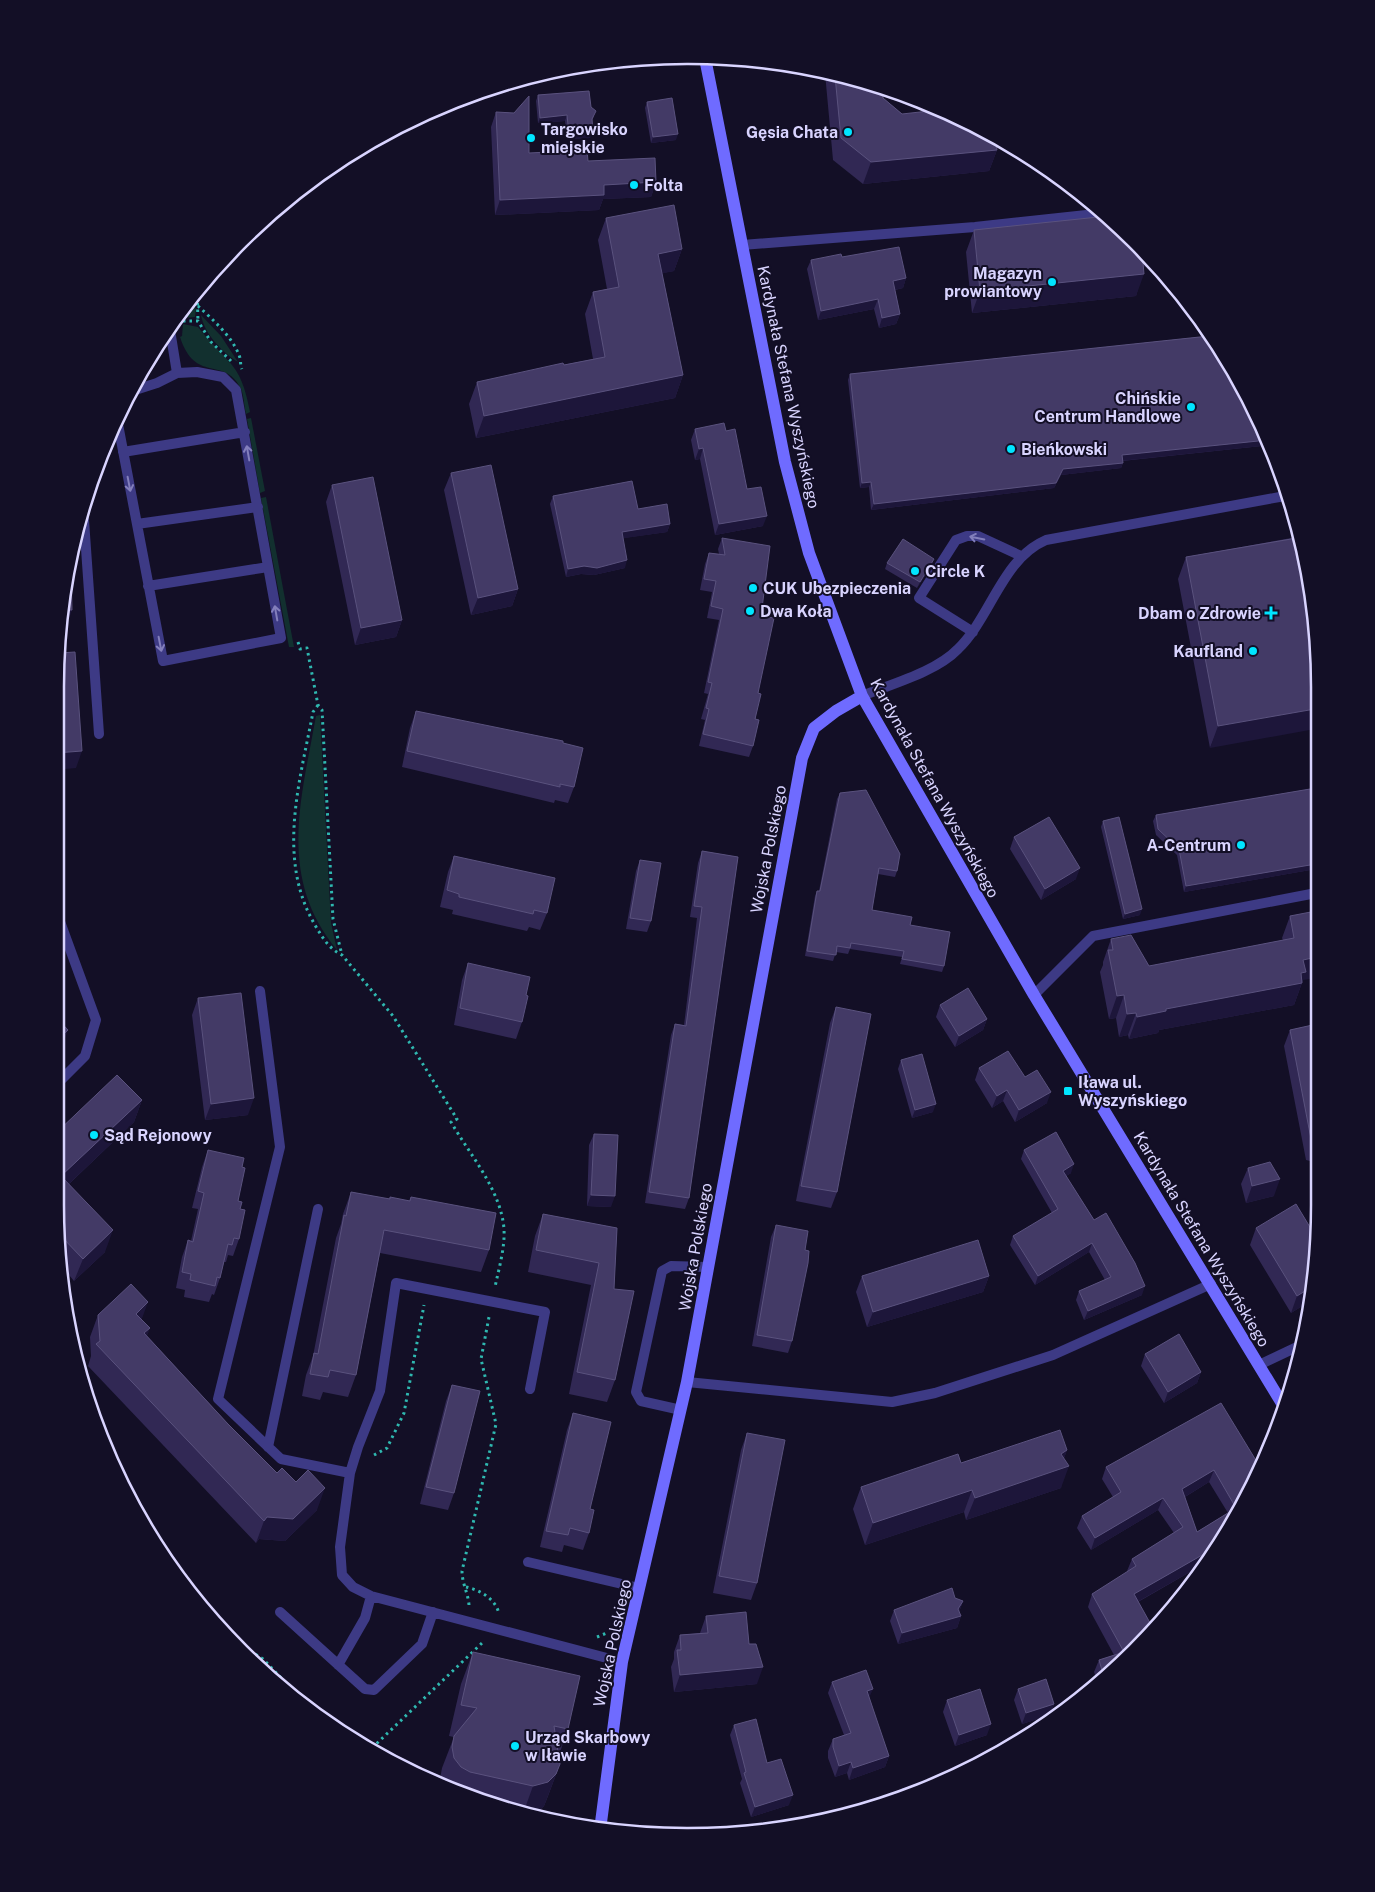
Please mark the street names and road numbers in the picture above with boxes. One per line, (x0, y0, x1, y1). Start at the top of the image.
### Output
street label: Kardynała Stefana Wyszyńskiego (753, 264, 824, 510)
street label: Kardynała Stefana Wyszyńskiego (866, 675, 1003, 901)
street label: Wojska Polskiego (747, 784, 790, 915)
street label: Kardynała Stefana Wyszyńskiego (1130, 1128, 1274, 1350)
street label: Wojska Polskiego (675, 1181, 716, 1313)
street label: Wojska Polskiego (590, 1578, 635, 1709)

